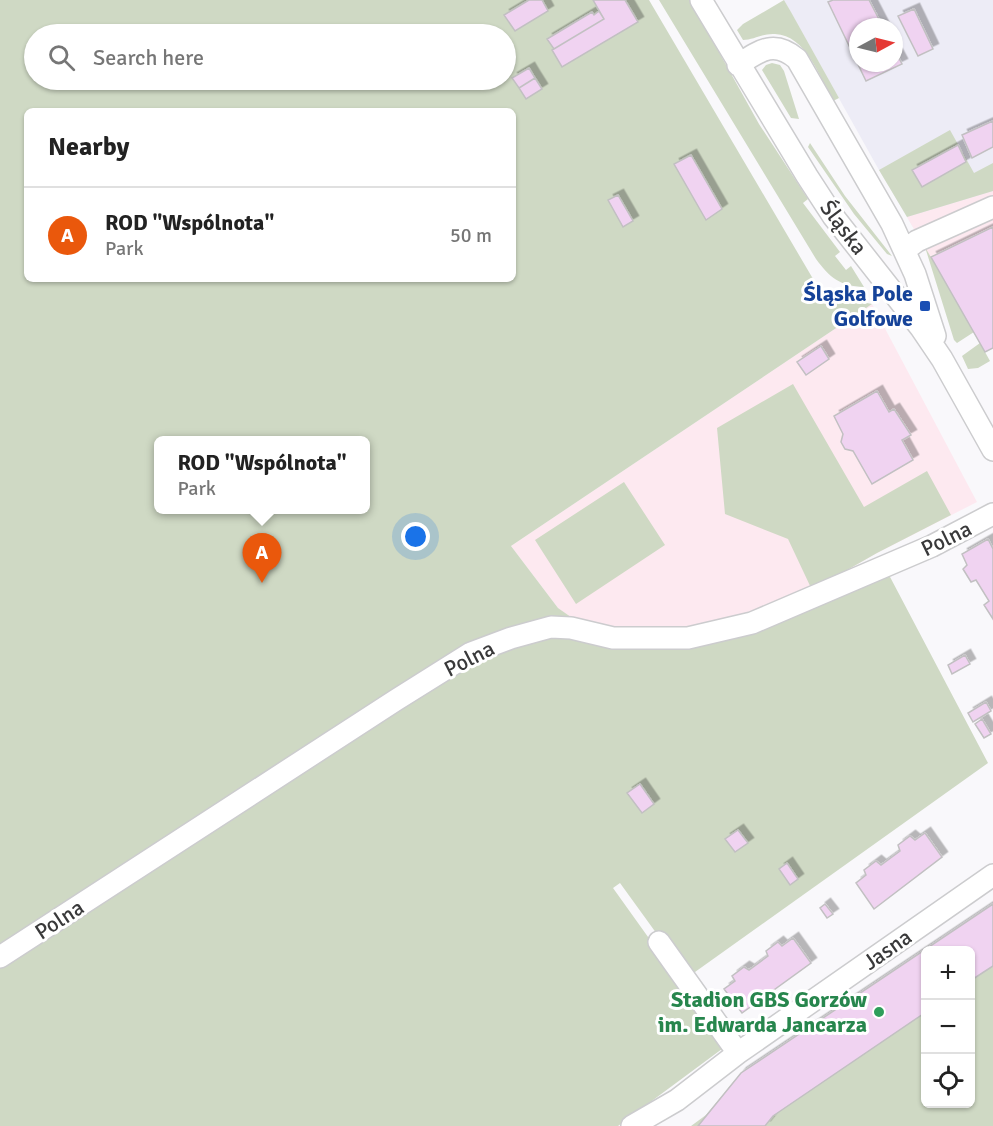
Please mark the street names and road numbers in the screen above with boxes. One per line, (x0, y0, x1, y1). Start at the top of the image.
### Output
street label: Śląska (814, 194, 873, 260)
street label: Polna (917, 515, 976, 562)
street label: Polna (440, 634, 499, 682)
street label: Polna (30, 894, 89, 945)
street label: Jasna (858, 923, 917, 976)

